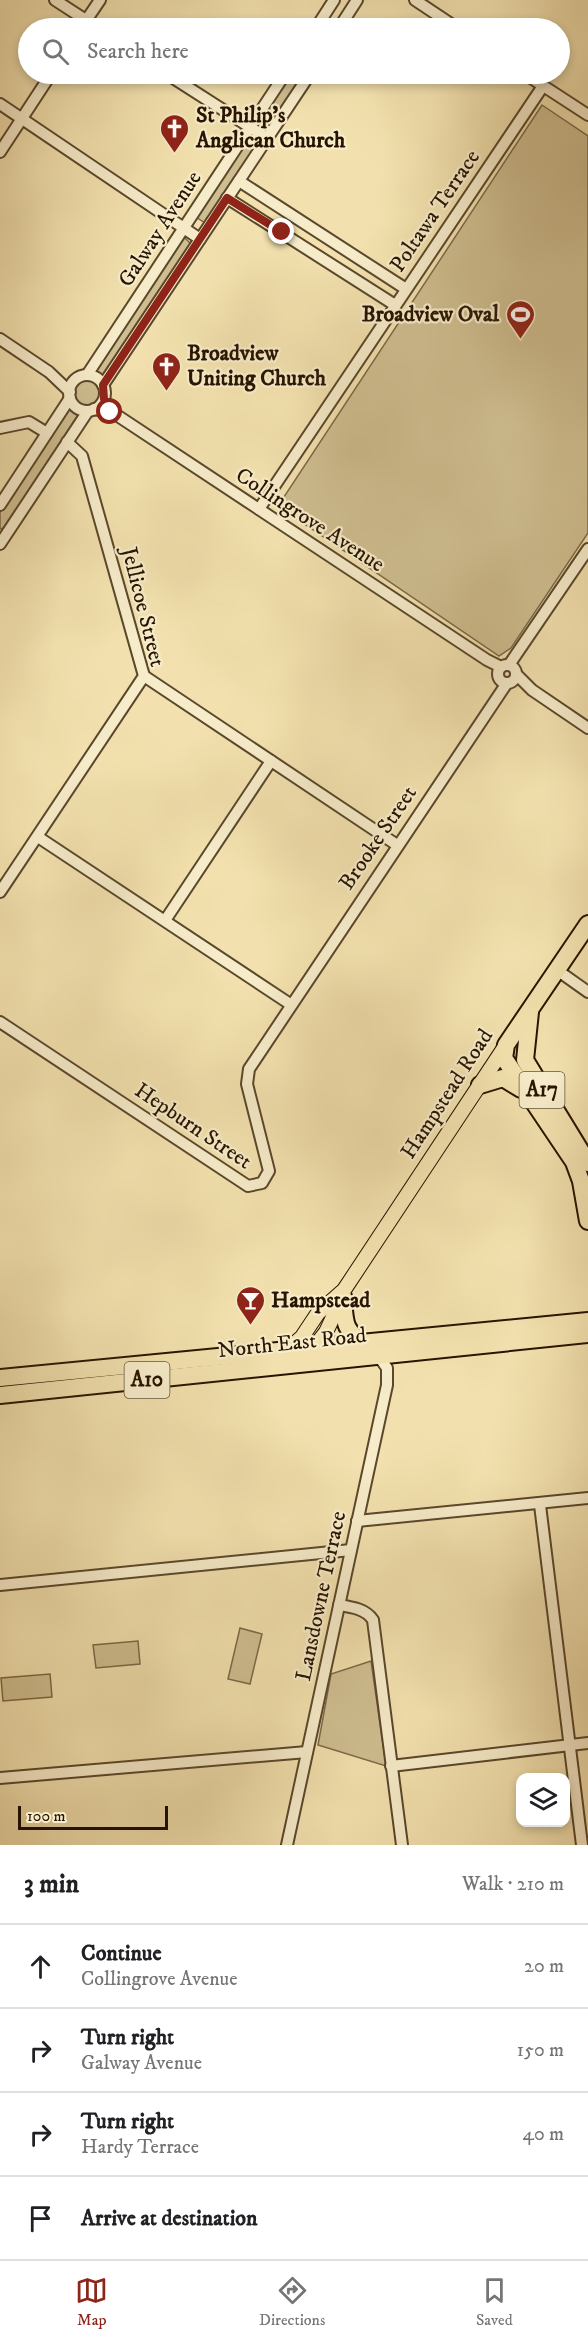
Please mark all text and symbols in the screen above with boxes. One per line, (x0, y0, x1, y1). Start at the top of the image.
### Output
search box (18, 18, 570, 84)
icon: search (39, 35, 72, 68)
text: Search here (87, 38, 189, 65)
place label: St Philip's Anglican Church (195, 102, 346, 154)
church icon: St Philip's Anglican Church (159, 112, 191, 154)
street label: Poltawa Terrace (384, 145, 486, 277)
street label: Galway Avenue (112, 166, 208, 292)
route end (268, 218, 294, 244)
sports icon: Broadview Oval (504, 298, 536, 340)
place label: Broadview Oval (362, 301, 499, 328)
place label: Broadview Uniting Church (187, 340, 326, 392)
church icon: Broadview Uniting Church (150, 350, 182, 392)
route start (96, 398, 122, 424)
street label: Collingrove Avenue (230, 462, 390, 578)
street label: Jellicoe Street (115, 542, 171, 670)
street label: Brooke Street (333, 781, 423, 895)
street label: Hampstead Road (395, 1024, 499, 1164)
road number: A17 (520, 1072, 564, 1108)
street label: Hepburn Street (129, 1077, 257, 1175)
bar icon: Hampstead (234, 1284, 266, 1326)
place label: Hampstead (271, 1287, 371, 1314)
street label: North East Road (216, 1322, 368, 1364)
road number: A10 (124, 1362, 170, 1398)
street label: Lansdowne Terrace (290, 1509, 352, 1683)
map controls (516, 1773, 570, 1827)
button: layers (516, 1773, 570, 1827)
scale bar (18, 1803, 168, 1830)
text: 100 m (27, 1806, 66, 1826)
text: 3 min (24, 1868, 79, 1901)
text: Walk · 210 m (462, 1872, 564, 1897)
text: Continue (81, 1940, 162, 1967)
icon: ahead (24, 1950, 57, 1983)
text: 20 m (524, 1954, 564, 1979)
text: Collingrove Avenue (81, 1967, 237, 1992)
text: Turn right (81, 2024, 174, 2051)
icon: right (24, 2034, 57, 2067)
text: 150 m (517, 2038, 564, 2063)
text: Galway Avenue (81, 2051, 202, 2076)
text: Turn right (81, 2108, 174, 2135)
icon: right (24, 2118, 57, 2151)
text: 40 m (522, 2122, 564, 2147)
text: Hardy Terrace (81, 2135, 199, 2160)
icon: arrive (24, 2202, 57, 2235)
text: Arrive at destination (81, 2205, 258, 2232)
tab: Map (75, 2274, 108, 2330)
tab: Directions (259, 2274, 325, 2330)
tab: Saved (476, 2274, 513, 2330)

